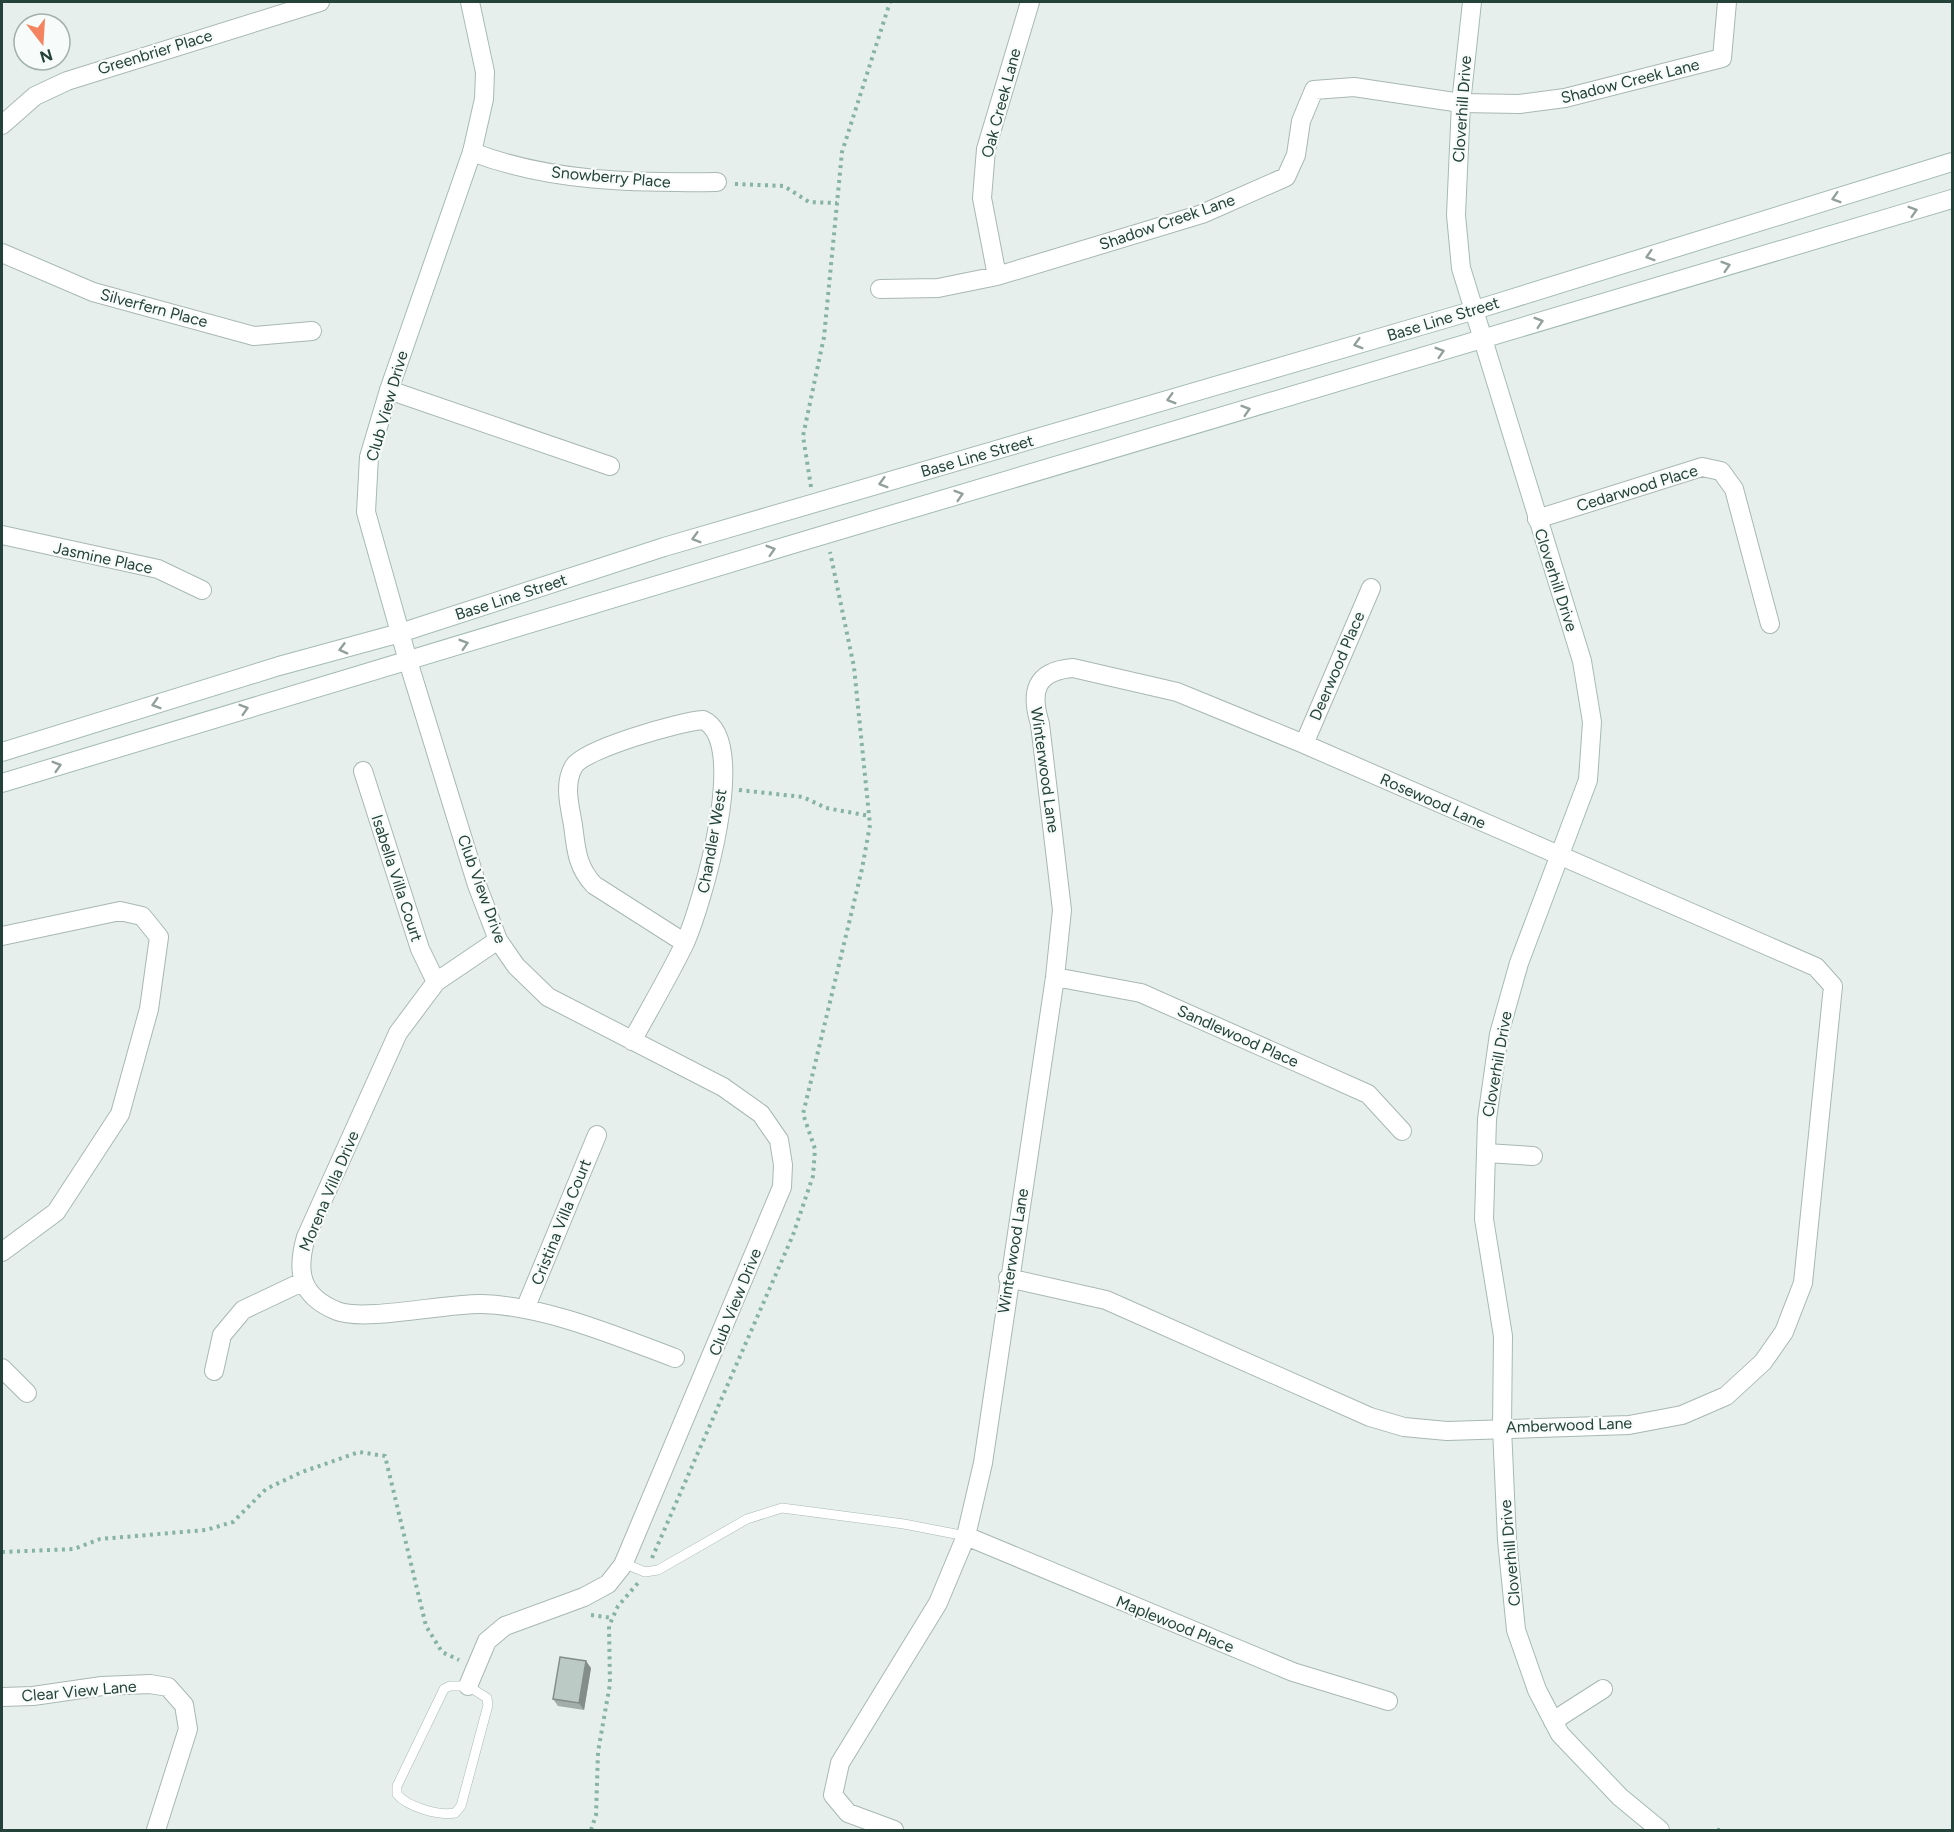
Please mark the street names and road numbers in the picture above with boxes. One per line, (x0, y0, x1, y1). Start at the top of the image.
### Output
street label: Greenbrier Place (95, 25, 215, 78)
street label: Oak Creek Lane (977, 46, 1025, 160)
street label: Cloverhill Drive (1449, 55, 1475, 163)
street label: Shadow Creek Lane (1559, 55, 1702, 107)
street label: Snowberry Place (550, 162, 672, 192)
street label: Shadow Creek Lane (1097, 190, 1238, 254)
street label: Silverfern Place (98, 285, 210, 332)
street label: Base Line Street (1385, 293, 1501, 345)
street label: Club View Drive (362, 348, 412, 463)
street label: Base Line Street (918, 431, 1036, 481)
street label: Cedarwood Place (1574, 460, 1700, 515)
street label: Cloverhill Drive (1530, 526, 1582, 634)
street label: Jasmine Place (52, 538, 155, 578)
street label: Base Line Street (453, 570, 569, 624)
street label: Deerwood Place (1305, 608, 1369, 723)
street label: Winterwood Lane (1027, 706, 1063, 834)
street label: Rosewood Lane (1377, 769, 1489, 833)
street label: Chandler West (693, 787, 731, 895)
street label: Isabella Villa Court (368, 812, 426, 944)
street label: Club View Drive (454, 832, 511, 946)
street label: Sandlewood Place (1174, 1001, 1302, 1071)
street label: Cloverhill Drive (1478, 1009, 1516, 1118)
street label: Morena Villa Drive (295, 1128, 363, 1254)
street label: Cristina Villa Court (527, 1156, 595, 1288)
street label: Winterwood Lane (994, 1187, 1032, 1315)
street label: Club View Drive (705, 1245, 765, 1358)
street label: Amberwood Lane (1506, 1413, 1633, 1437)
street label: Cloverhill Drive (1496, 1499, 1524, 1607)
street label: Maplewood Place (1113, 1592, 1237, 1656)
street label: Clear View Lane (21, 1676, 138, 1705)

